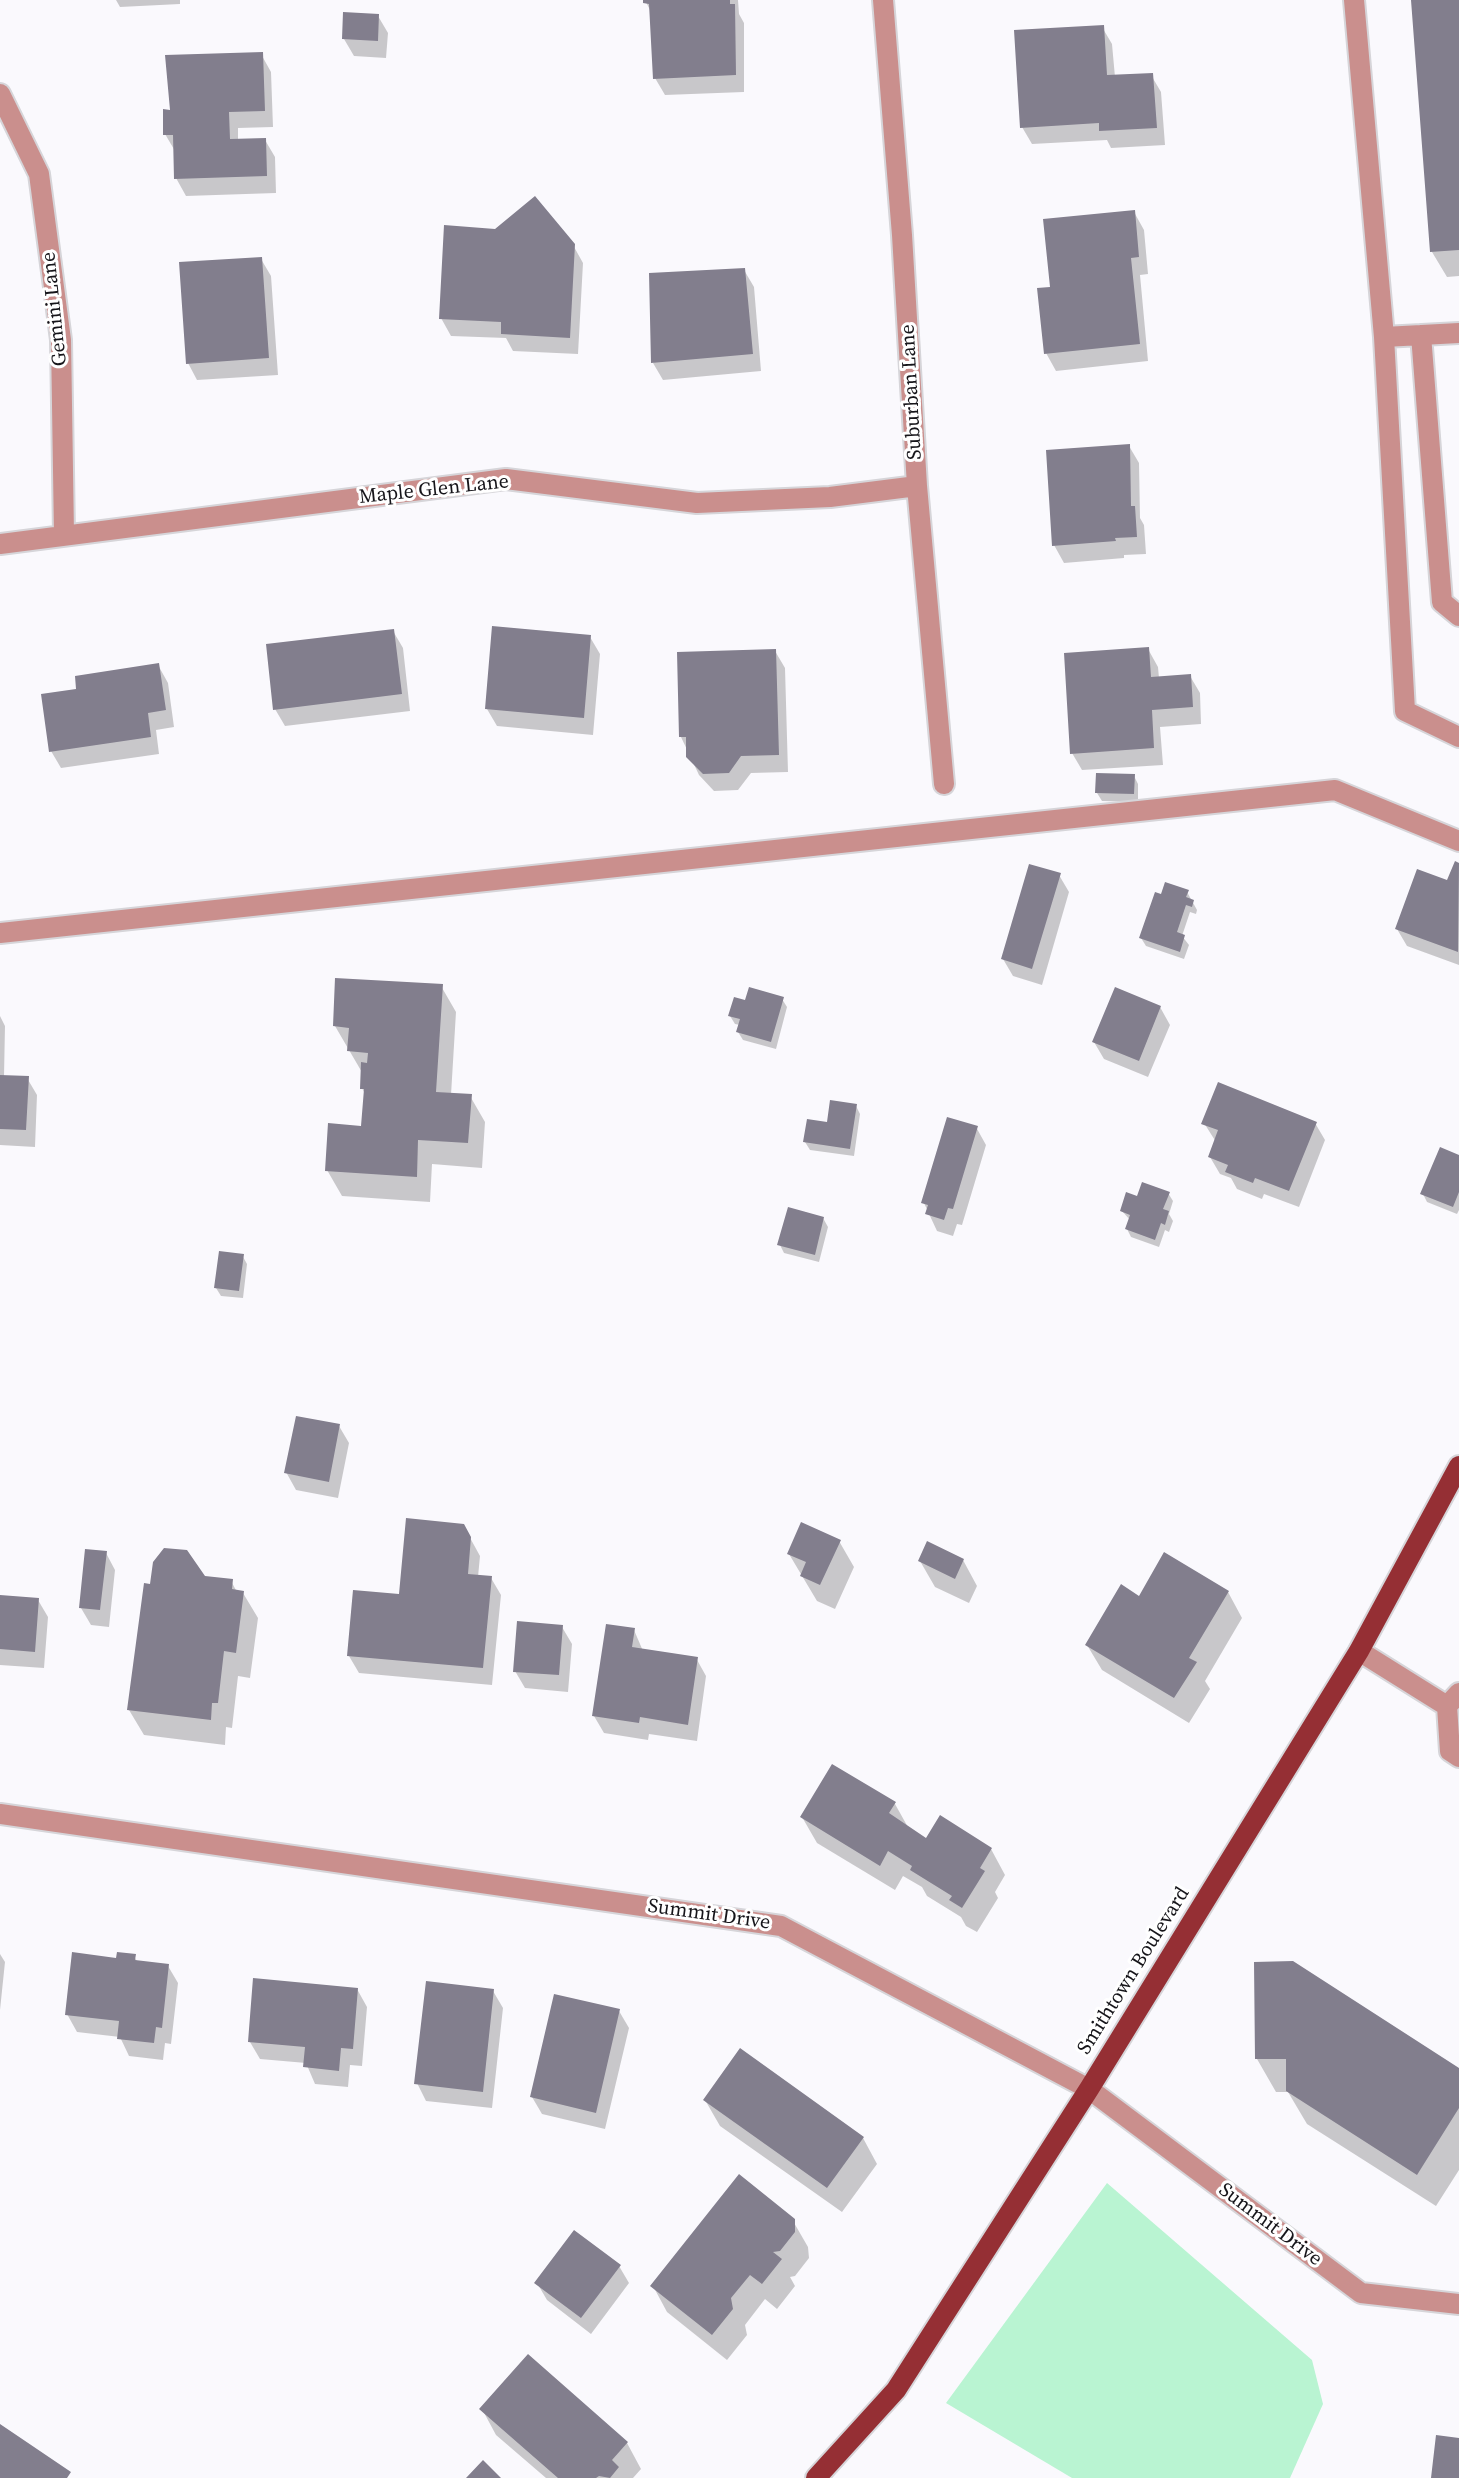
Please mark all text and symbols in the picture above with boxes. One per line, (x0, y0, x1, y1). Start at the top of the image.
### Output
street label: Gemini Lane (37, 251, 73, 367)
street label: Suburban Lane (896, 324, 928, 460)
street label: Maple Glen Lane (358, 470, 510, 510)
street label: Smithtown Boulevard (1073, 1883, 1195, 2059)
street label: Summit Drive (646, 1895, 772, 1935)
street label: Summit Drive (1214, 2178, 1326, 2272)

